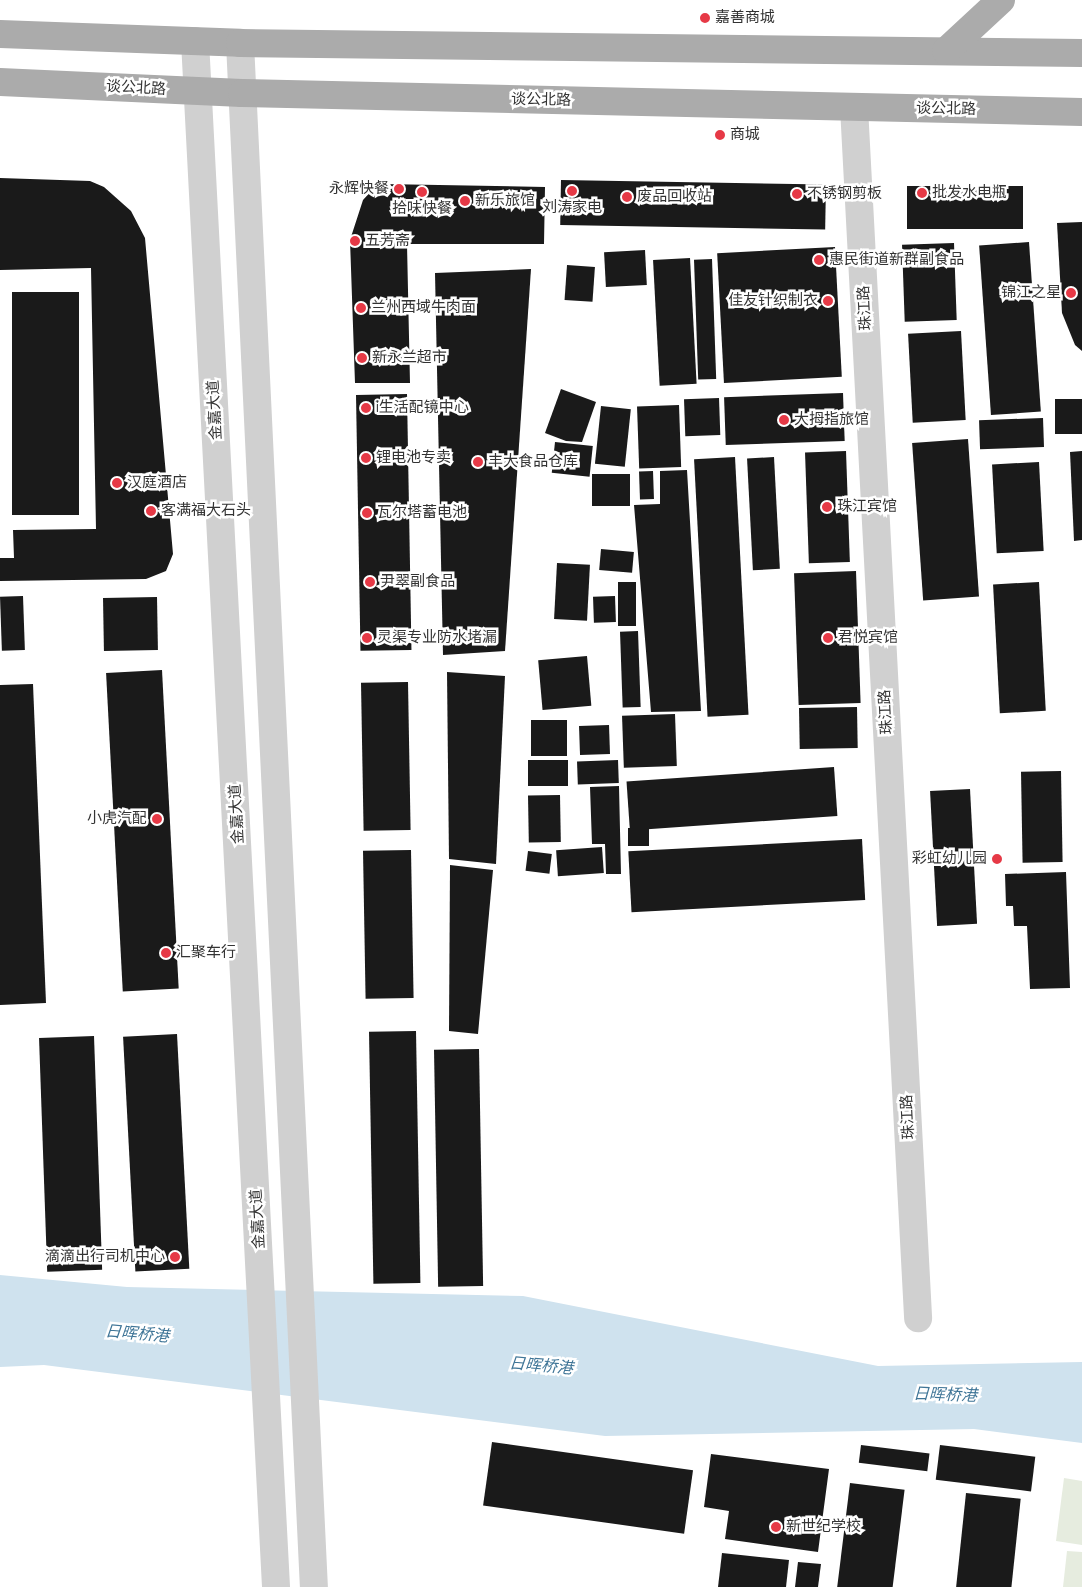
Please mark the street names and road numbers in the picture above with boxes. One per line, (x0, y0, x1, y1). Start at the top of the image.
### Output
street label: 谈公北路 (106, 77, 166, 99)
street label: 谈公北路 (511, 90, 571, 110)
street label: 谈公北路 (916, 99, 976, 119)
street label: 珠江路 (855, 285, 875, 331)
street label: 金嘉大道 (204, 380, 226, 440)
street label: 珠江路 (876, 689, 896, 735)
street label: 金嘉大道 (226, 784, 248, 844)
street label: 珠江路 (898, 1094, 918, 1140)
street label: 金嘉大道 (247, 1189, 269, 1249)

